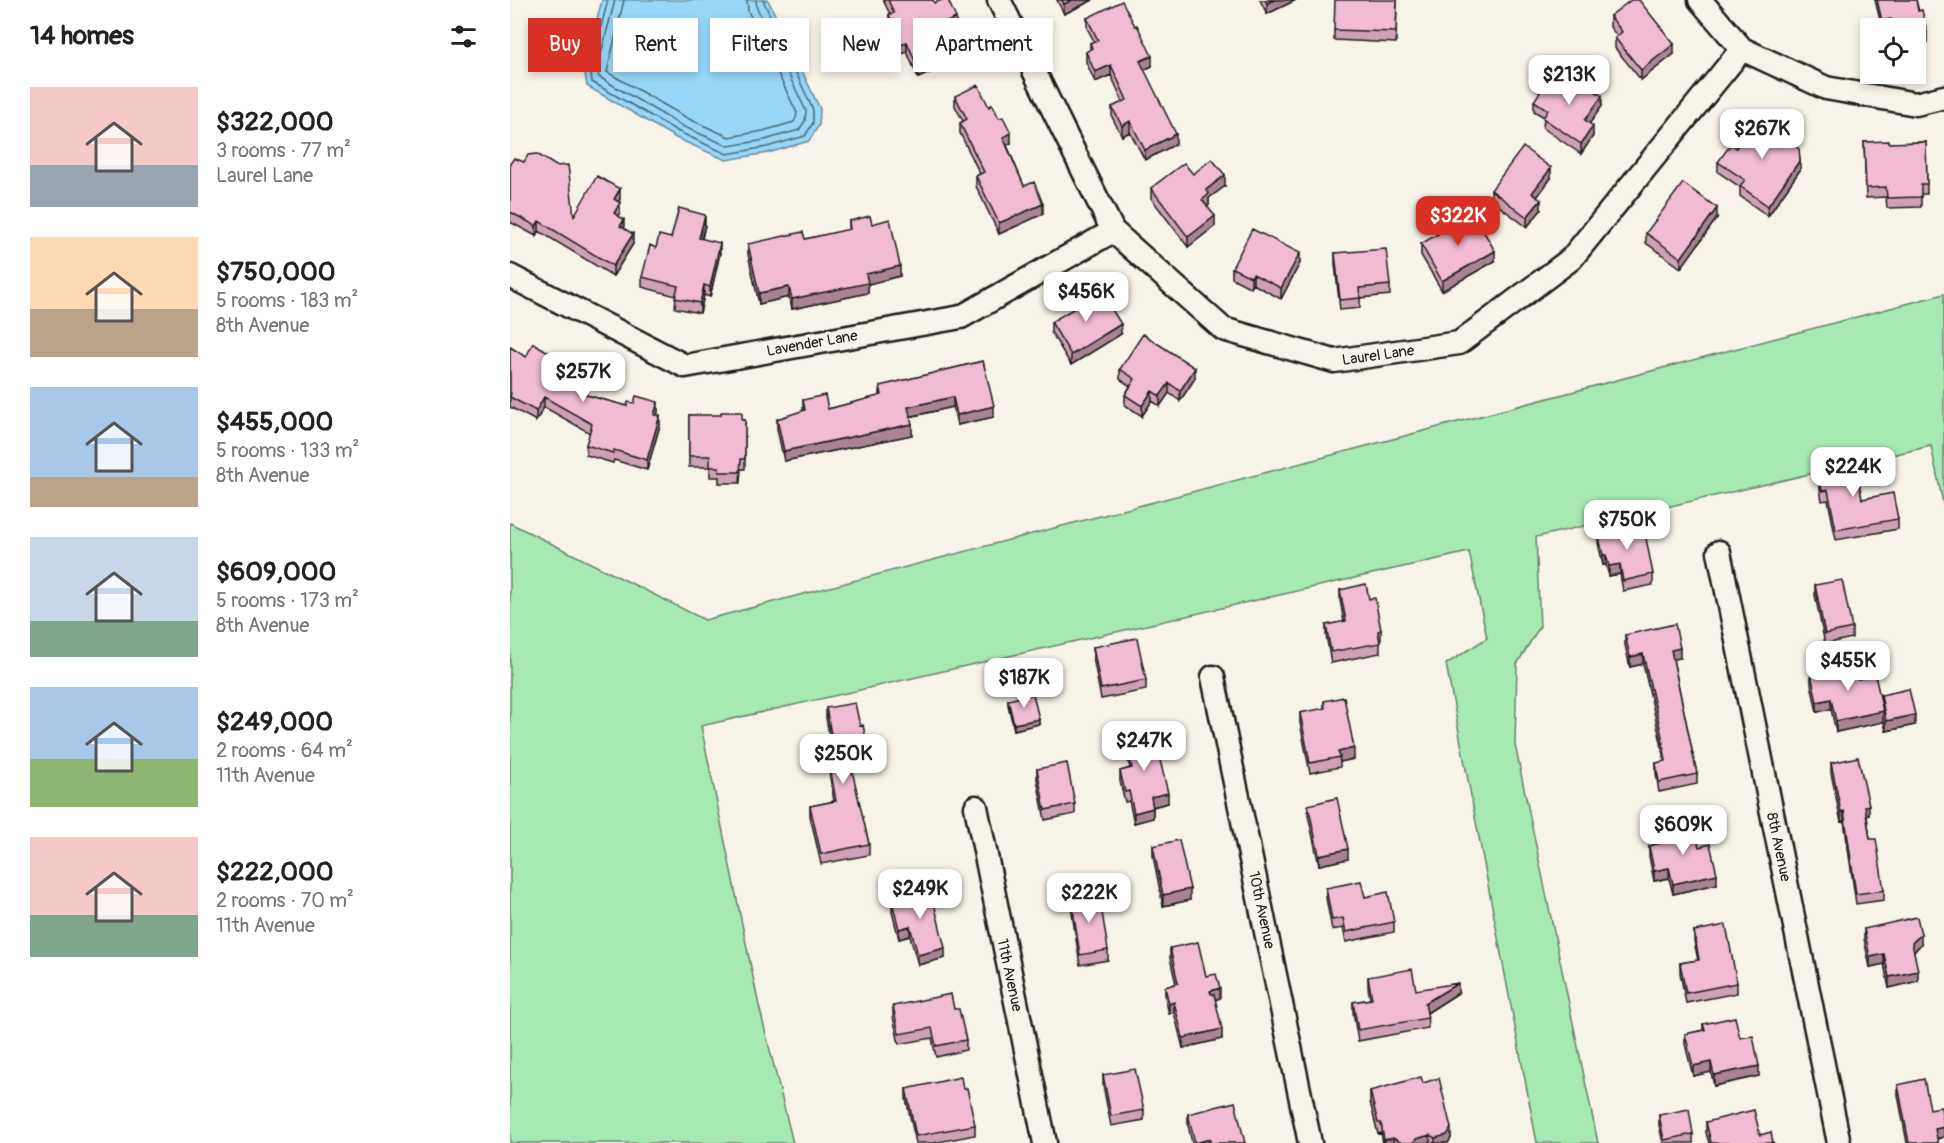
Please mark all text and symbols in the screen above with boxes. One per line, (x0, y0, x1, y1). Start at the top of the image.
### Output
chip: Buy (528, 18, 601, 72)
chip: Rent (613, 18, 698, 72)
chip: Filters (710, 18, 809, 72)
chip: New (821, 18, 901, 72)
chip: Apartment (913, 18, 1053, 72)
map controls (1860, 18, 1926, 84)
button: locate (1860, 18, 1926, 84)
text: 14 homes (30, 20, 134, 52)
icon: filters (447, 20, 480, 53)
pin: $213K (1527, 55, 1611, 106)
text: $213K (1542, 62, 1596, 87)
text: $322,000 (216, 106, 334, 138)
pin: $267K (1720, 109, 1804, 160)
icon: home (78, 111, 150, 183)
text: $267K (1734, 116, 1790, 141)
text: 3 rooms · 77 m² (216, 138, 351, 163)
text: Laurel Lane (216, 163, 313, 188)
pin: $322K (1416, 196, 1500, 247)
text: $322K (1430, 203, 1486, 228)
text: $750,000 (216, 256, 336, 288)
icon: home (78, 261, 150, 333)
pin: $456K (1044, 272, 1128, 323)
text: $456K (1058, 279, 1114, 304)
text: 5 rooms · 183 m² (216, 288, 358, 313)
text: 8th Avenue (216, 313, 309, 338)
street label: Lavender Lane (765, 326, 860, 361)
street label: Laurel Lane (1341, 341, 1416, 370)
pin: $257K (541, 352, 625, 403)
text: $257K (555, 359, 611, 384)
text: $455,000 (216, 406, 333, 438)
icon: home (78, 411, 150, 483)
text: 5 rooms · 133 m² (216, 438, 359, 463)
pin: $224K (1811, 447, 1895, 498)
text: $224K (1825, 454, 1881, 479)
text: 8th Avenue (216, 463, 309, 488)
pin: $750K (1585, 500, 1669, 551)
text: $750K (1598, 507, 1656, 532)
text: $609,000 (216, 556, 336, 588)
icon: home (78, 561, 150, 633)
text: 5 rooms · 173 m² (216, 588, 359, 613)
text: 8th Avenue (216, 613, 309, 638)
pin: $455K (1806, 641, 1890, 692)
text: $455K (1820, 648, 1876, 673)
pin: $187K (982, 658, 1066, 709)
text: $187K (998, 665, 1050, 690)
text: $249,000 (216, 706, 333, 738)
icon: home (78, 711, 150, 783)
pin: $247K (1102, 721, 1186, 772)
text: $247K (1116, 728, 1172, 753)
pin: $250K (801, 734, 885, 785)
text: 2 rooms · 64 m² (216, 738, 353, 763)
text: $250K (814, 741, 872, 766)
text: 11th Avenue (216, 763, 315, 788)
pin: $609K (1641, 805, 1725, 856)
street label: 8th Avenue (1762, 811, 1795, 884)
text: $609K (1654, 812, 1712, 837)
text: $222,000 (216, 856, 334, 888)
icon: home (78, 861, 150, 933)
pin: $249K (878, 869, 962, 920)
street label: 10th Avenue (1244, 870, 1279, 951)
pin: $222K (1047, 873, 1131, 924)
text: $249K (892, 876, 948, 901)
text: $222K (1061, 880, 1117, 905)
text: 2 rooms · 70 m² (216, 888, 354, 913)
text: 11th Avenue (216, 913, 315, 938)
street label: 11th Avenue (993, 937, 1027, 1014)

